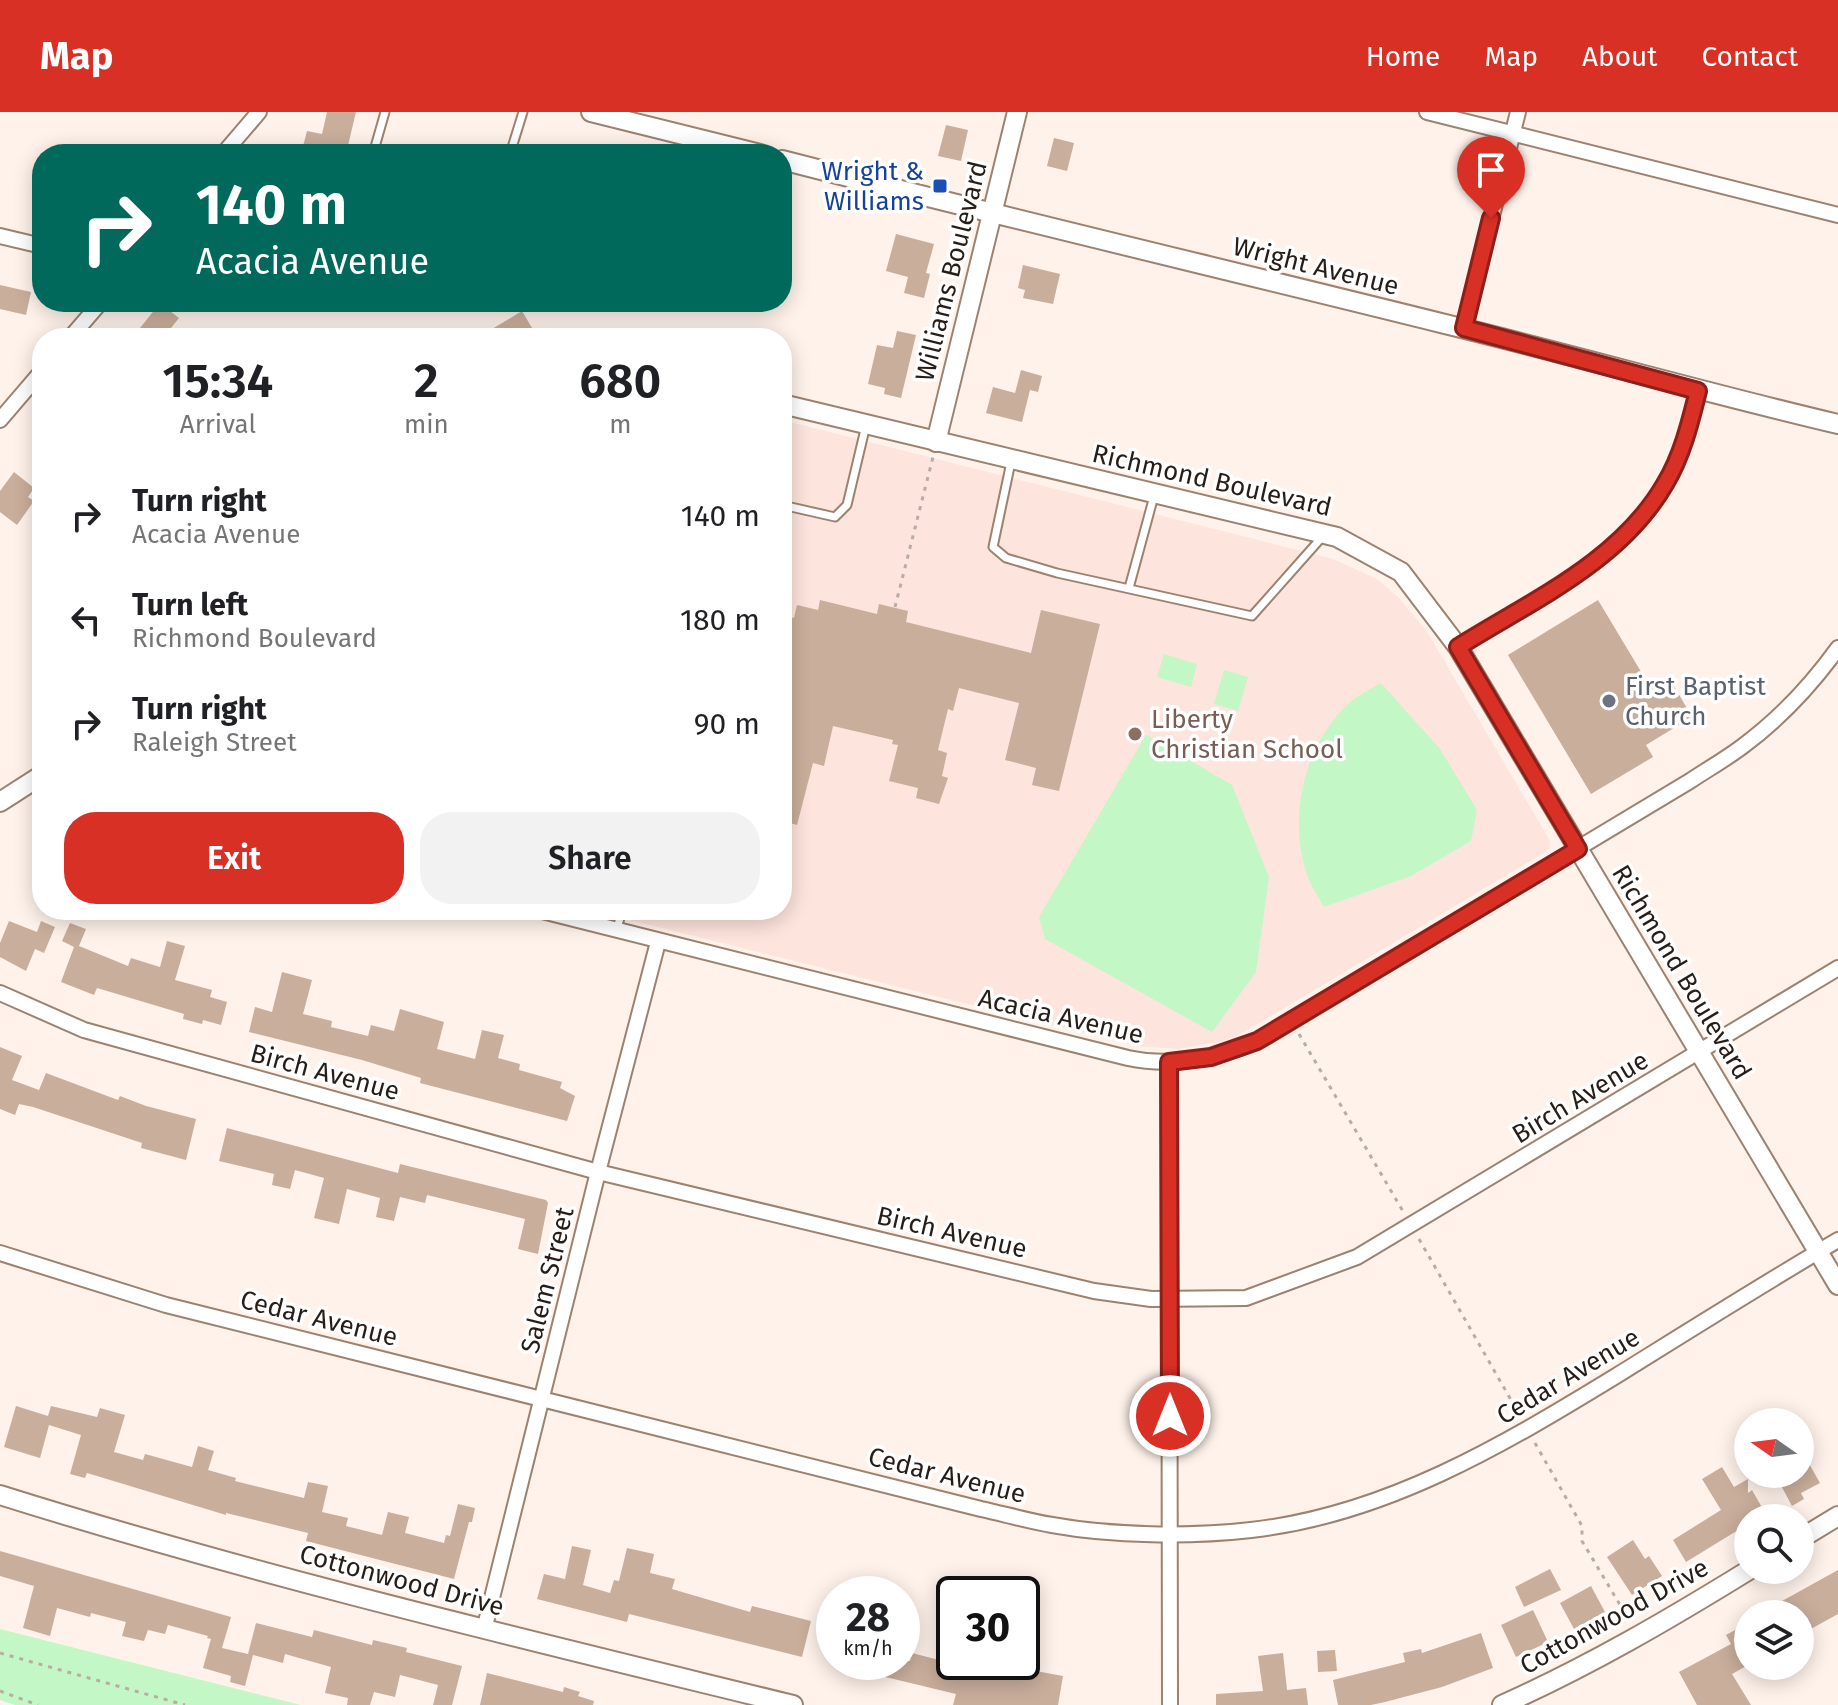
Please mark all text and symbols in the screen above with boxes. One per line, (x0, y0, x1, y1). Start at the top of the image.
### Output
text: Map (40, 33, 113, 79)
text: Home (1366, 40, 1440, 73)
text: Map (1484, 40, 1538, 73)
text: About (1582, 40, 1657, 73)
text: Contact (1701, 40, 1798, 73)
pin (1457, 136, 1525, 218)
icon: arrive (1469, 148, 1513, 192)
place label: Wright & Williams (821, 156, 924, 217)
street label: Williams Boulevard (909, 158, 994, 384)
text: 140 m (196, 172, 347, 239)
icon: right (64, 176, 168, 280)
marker: Wright & Williams (931, 177, 949, 195)
street label: Wright Avenue (1230, 231, 1402, 302)
text: Acacia Avenue (196, 240, 429, 284)
text: 15:34 (163, 352, 273, 410)
text: 2 (414, 352, 439, 410)
text: 680 (579, 352, 661, 410)
text: Arrival (180, 409, 256, 440)
text: min (404, 409, 449, 440)
text: m (609, 409, 632, 440)
street label: Richmond Boulevard (1089, 438, 1335, 523)
text: Turn right (132, 483, 267, 519)
icon: right (64, 494, 108, 538)
text: 140 m (681, 498, 760, 534)
text: Acacia Avenue (132, 519, 300, 550)
text: Turn left (132, 587, 248, 623)
icon: left (64, 598, 108, 642)
text: 180 m (680, 602, 760, 638)
text: Richmond Boulevard (132, 623, 377, 654)
place label: First Baptist Church (1625, 671, 1767, 732)
text: Turn right (132, 691, 267, 727)
marker: First Baptist Church (1600, 692, 1618, 710)
icon: right (64, 702, 108, 746)
place label: Liberty Christian School (1151, 704, 1343, 765)
text: 90 m (694, 706, 760, 742)
marker: Liberty Christian School (1126, 725, 1144, 743)
text: Raleigh Street (132, 727, 297, 758)
button: Exit (64, 812, 404, 904)
button: Share (420, 812, 760, 904)
street label: Richmond Boulevard (1605, 859, 1758, 1085)
street label: Acacia Avenue (975, 982, 1146, 1051)
street label: Birch Avenue (247, 1038, 403, 1107)
street label: Birch Avenue (1507, 1045, 1654, 1150)
street label: Birch Avenue (874, 1200, 1030, 1265)
street label: Salem Street (514, 1203, 581, 1356)
street label: Cedar Avenue (237, 1284, 401, 1353)
street label: Cedar Avenue (1491, 1322, 1645, 1431)
position arrow (1128, 1374, 1212, 1458)
north arrow (1734, 1408, 1814, 1488)
map controls (1734, 1408, 1814, 1680)
street label: Cedar Avenue (865, 1441, 1029, 1510)
button: search (1734, 1504, 1814, 1584)
street label: Cottonwood Drive (296, 1538, 508, 1623)
street label: Cottonwood Drive (1515, 1552, 1714, 1681)
speed limit sign: 30 (936, 1576, 1040, 1680)
text: 28 (846, 1594, 890, 1642)
button: layers (1734, 1600, 1814, 1680)
text: km/h (843, 1636, 893, 1660)

